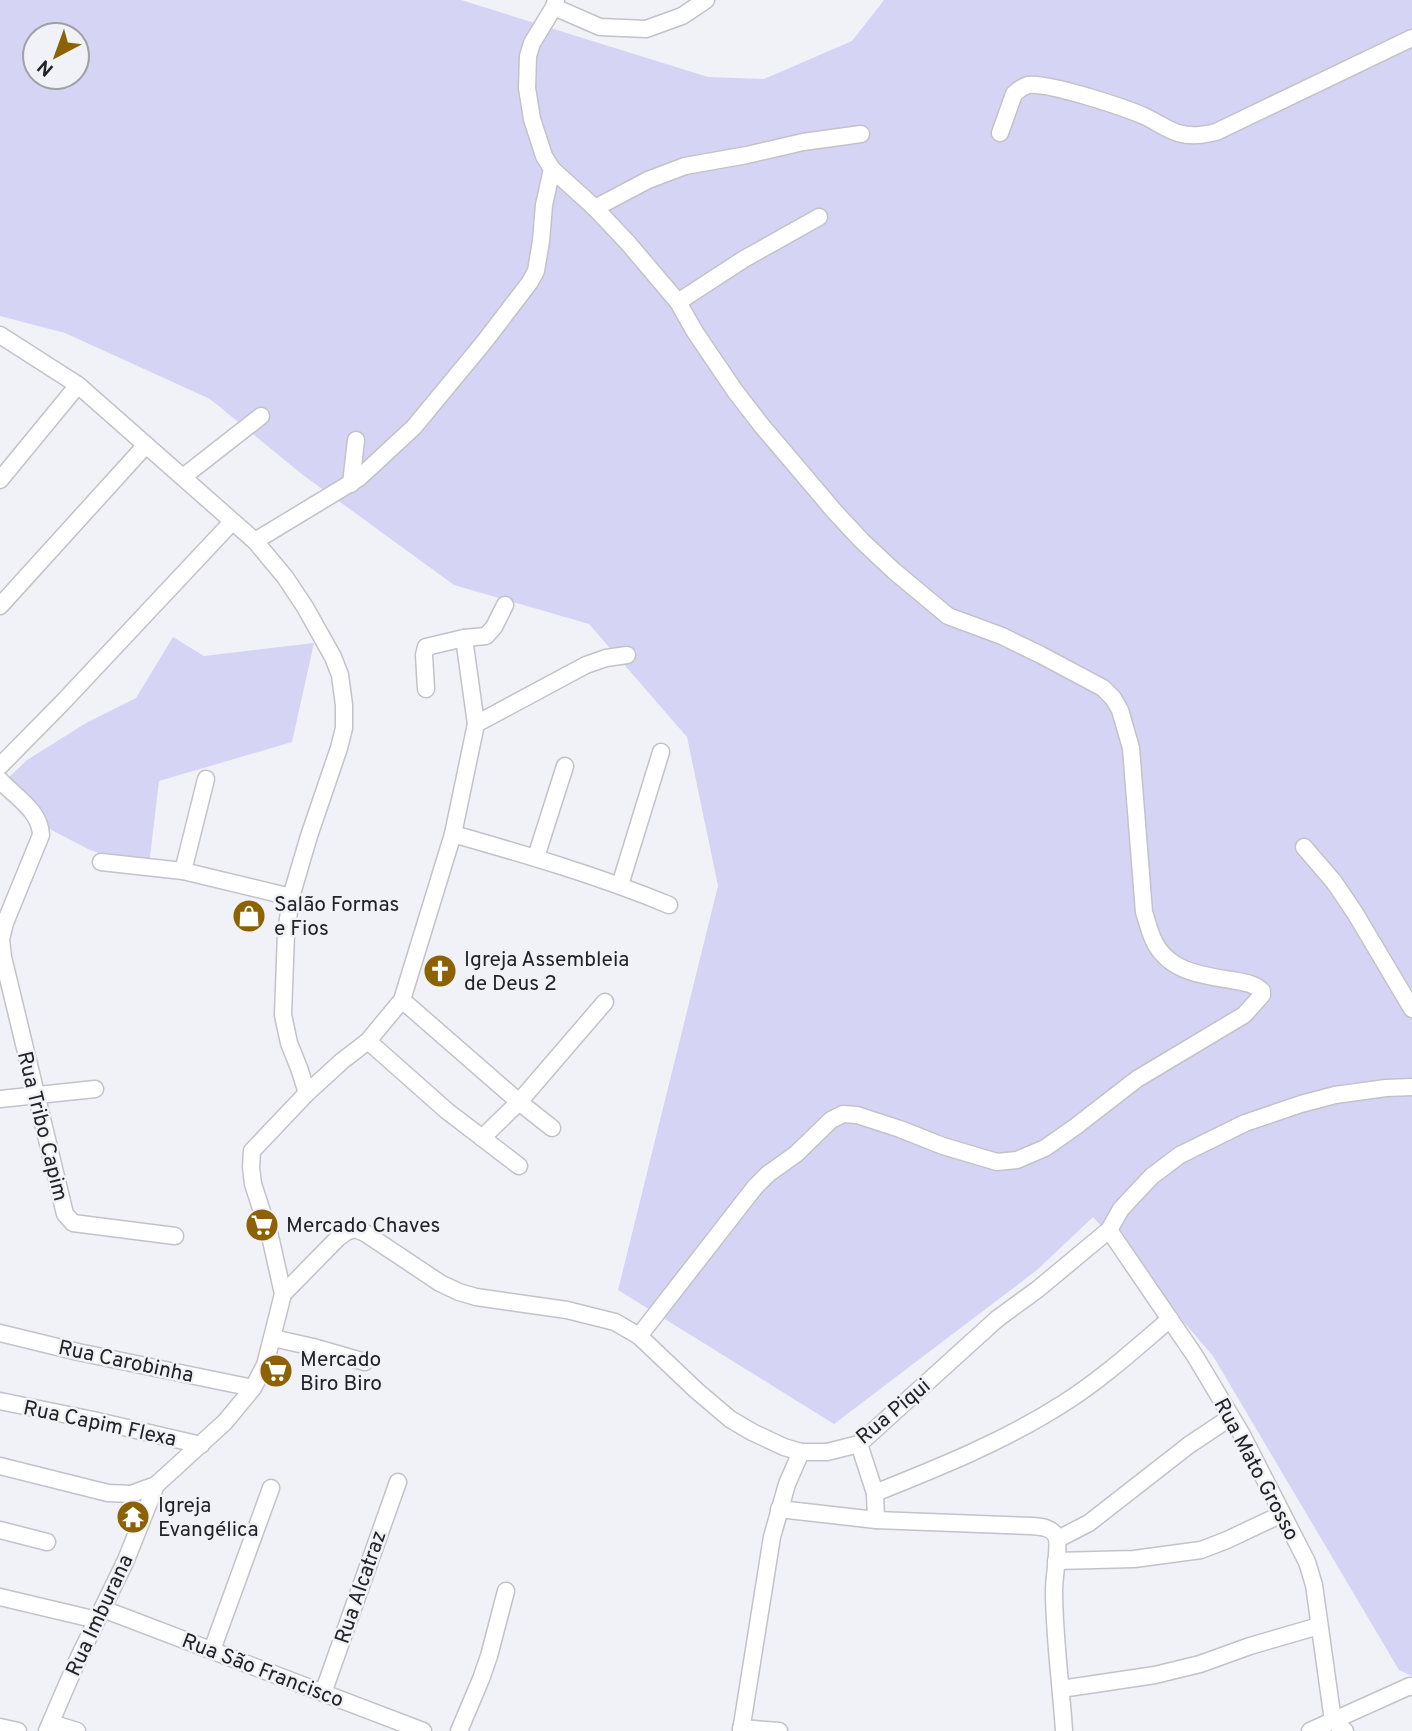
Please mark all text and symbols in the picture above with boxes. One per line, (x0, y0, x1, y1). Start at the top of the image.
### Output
north arrow (21, 21, 91, 91)
text: N (33, 54, 59, 81)
place label: Salão Formas e Fios (274, 892, 399, 943)
shop icon: Salão Formas e Fios (230, 897, 268, 935)
place label: Igreja Assembleia de Deus 2 (464, 947, 629, 998)
church icon: Igreja Assembleia de Deus 2 (421, 952, 459, 990)
street label: Rua Tribo Capim (10, 1049, 73, 1204)
supermarket icon: Mercado Chaves (243, 1206, 281, 1244)
place label: Mercado Chaves (286, 1213, 440, 1240)
street label: Rua Carobinha (55, 1335, 196, 1390)
place label: Mercado Biro Biro (300, 1347, 382, 1398)
supermarket icon: Mercado Biro Biro (257, 1352, 295, 1390)
street label: Rua Piqui (851, 1373, 937, 1451)
street label: Rua Mato Grosso (1207, 1394, 1305, 1546)
street label: Rua Capim Flexa (21, 1395, 179, 1454)
place label: Igreja Evangélica (158, 1493, 258, 1544)
temple icon: Igreja Evangélica (114, 1498, 152, 1536)
street label: Rua Alcatraz (329, 1527, 393, 1648)
street label: Rua Imburana (60, 1551, 140, 1681)
street label: Rua São Francisco (178, 1628, 347, 1715)

